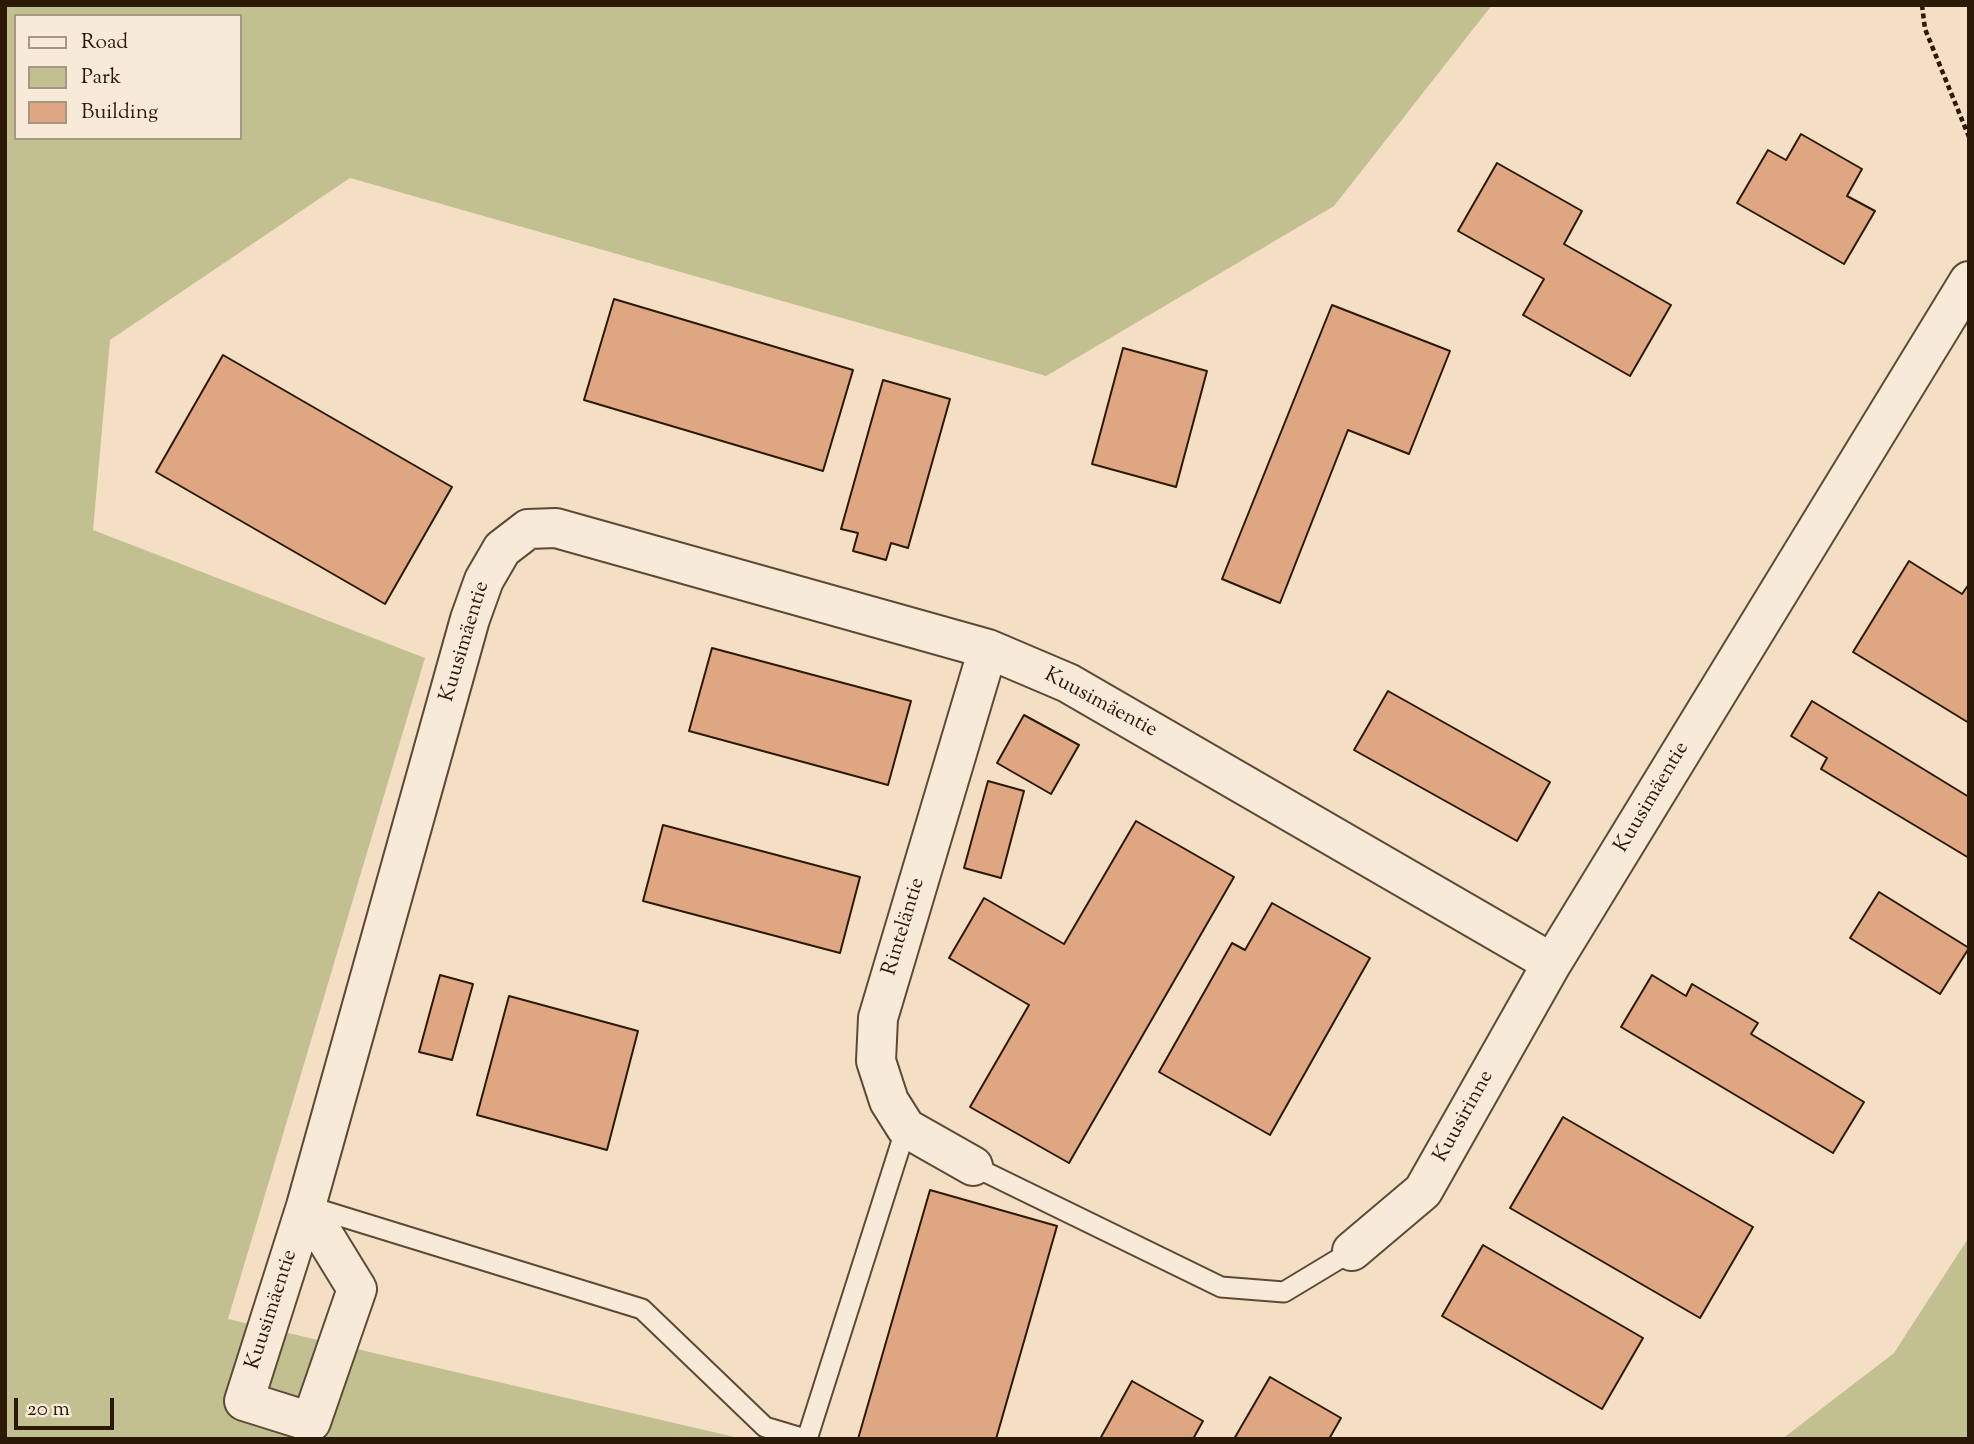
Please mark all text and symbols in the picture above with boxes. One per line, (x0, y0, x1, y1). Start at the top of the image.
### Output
legend (14, 14, 242, 140)
text: Road (81, 28, 128, 58)
text: Park (81, 63, 121, 93)
text: Building (81, 98, 158, 128)
street label: Kuusimäentie (436, 579, 496, 705)
street label: Kuusimäentie (1039, 664, 1161, 744)
street label: Kuusimäentie (1610, 738, 1696, 858)
street label: Rinteläntie (878, 875, 932, 979)
street label: Kuusirinne (1429, 1067, 1501, 1167)
street label: Kuusimäentie (242, 1247, 304, 1373)
scale bar (18, 1384, 117, 1428)
text: 20 m (27, 1395, 70, 1425)

